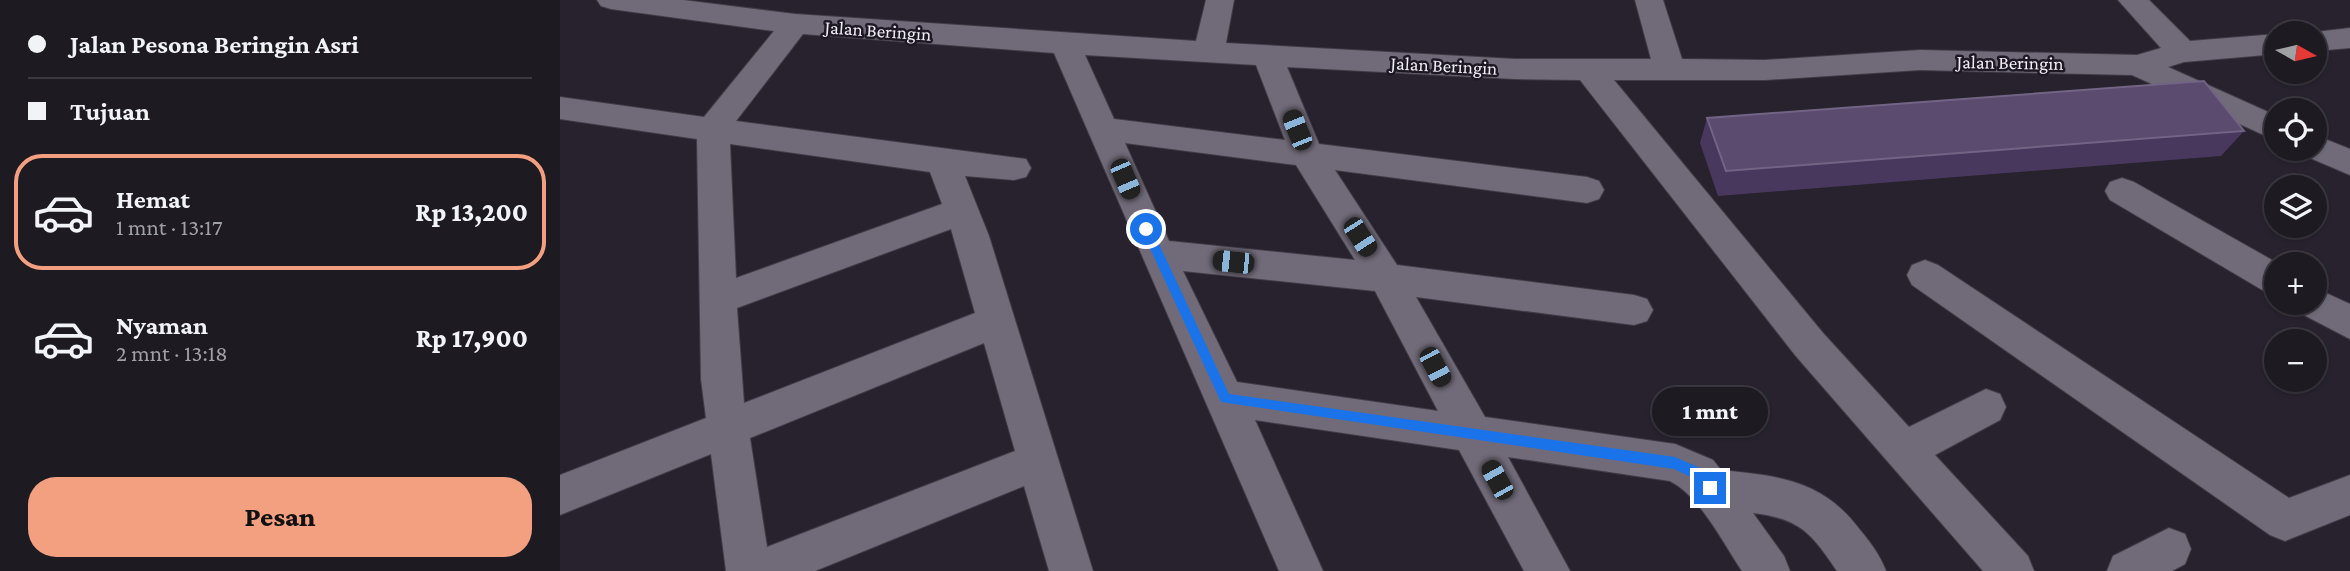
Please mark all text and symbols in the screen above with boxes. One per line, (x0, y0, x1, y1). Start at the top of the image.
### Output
street label: Jalan Beringin (822, 16, 932, 45)
north arrow (2264, 21, 2328, 84)
map controls (2264, 21, 2327, 392)
text: Jalan Pesona Beringin Asri (70, 30, 359, 59)
street label: Jalan Beringin (1954, 51, 2064, 74)
street label: Jalan Beringin (1388, 52, 1498, 79)
text: Tujuan (70, 97, 150, 126)
button: locate (2264, 98, 2327, 161)
car (1280, 107, 1315, 153)
car (1108, 156, 1143, 202)
button: layers (2264, 175, 2327, 238)
icon: car (32, 181, 95, 244)
text: Hemat (116, 185, 190, 214)
text: Rp 13,200 (415, 198, 528, 227)
route start (1130, 213, 1162, 245)
text: 1 mnt · 13:17 (116, 214, 223, 240)
car (1340, 214, 1381, 260)
car (1212, 249, 1255, 275)
button: + (2264, 252, 2327, 315)
icon: car (32, 307, 95, 370)
text: Nyaman (116, 311, 208, 340)
text: Rp 17,900 (416, 324, 528, 353)
button: − (2264, 329, 2327, 392)
text: 2 mnt · 13:18 (116, 340, 228, 366)
car (1416, 344, 1455, 390)
callout: 1 mnt (1652, 386, 1768, 435)
text: 1 mnt (1682, 398, 1738, 424)
car (1478, 457, 1517, 503)
route end (1694, 472, 1726, 504)
button: Pesan (28, 477, 532, 557)

